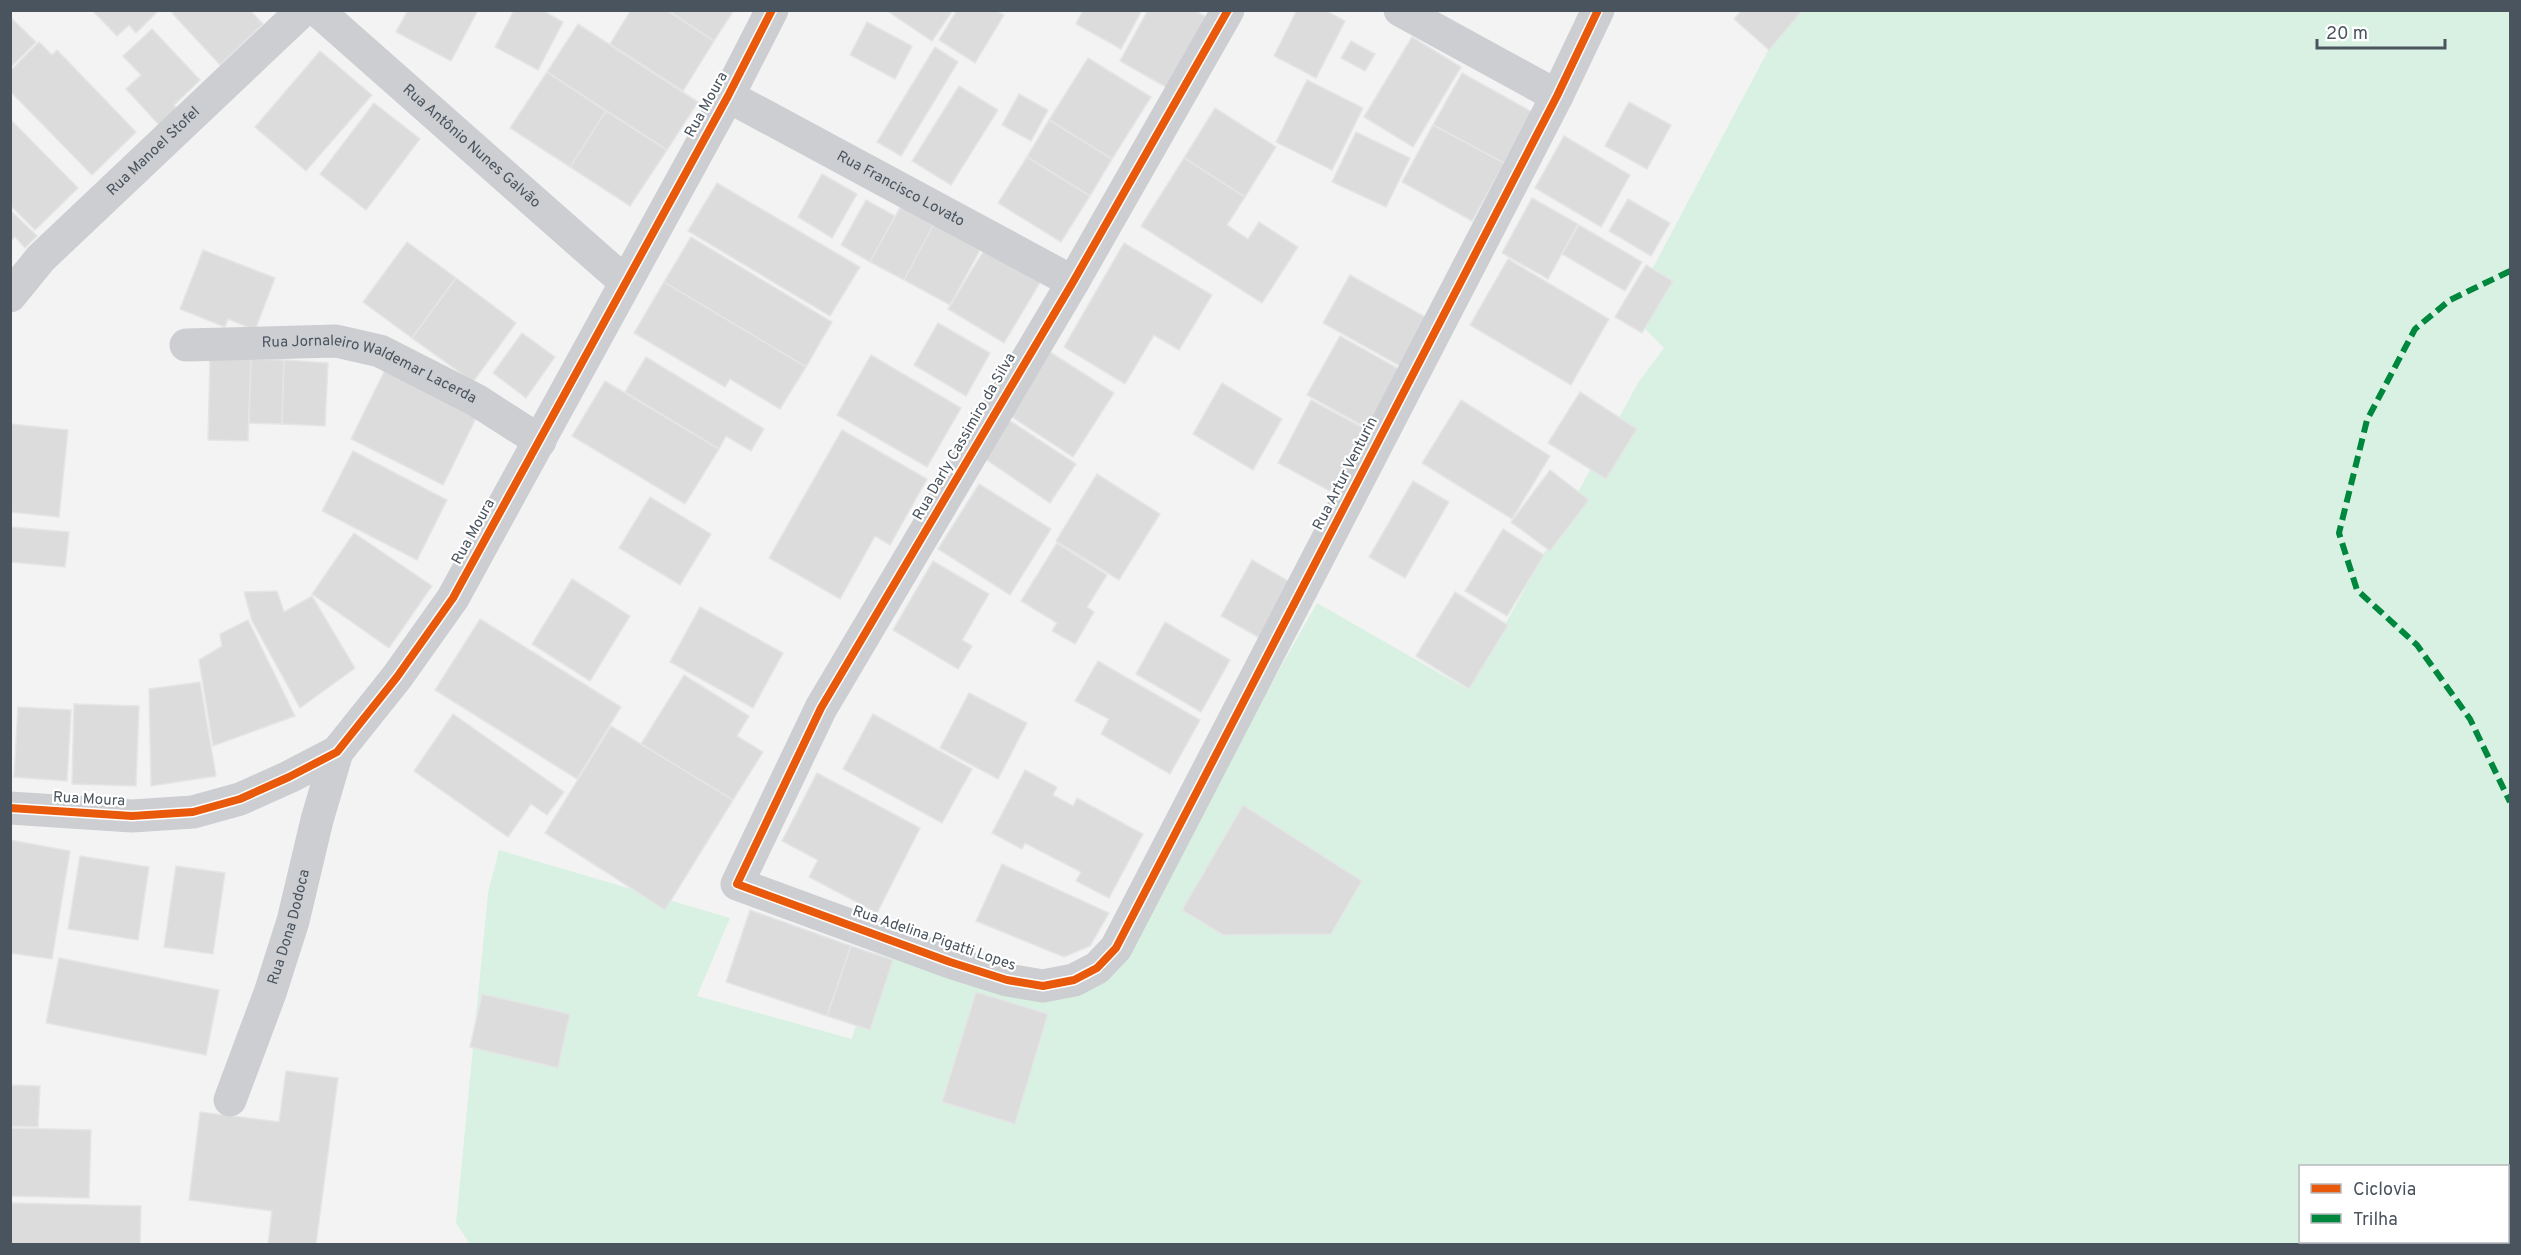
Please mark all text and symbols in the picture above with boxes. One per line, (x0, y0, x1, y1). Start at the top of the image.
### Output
scale bar (2317, 12, 2444, 50)
text: 20 m (2326, 23, 2368, 46)
street label: Rua Moura (681, 69, 733, 141)
street label: Rua Antônio Nunes Galvão (398, 80, 544, 212)
street label: Rua Manoel Stofel (103, 103, 204, 200)
street label: Rua Francisco Lovato (833, 147, 968, 231)
street label: Rua Jornaleiro Waldemar Lacerda (261, 331, 480, 408)
street label: Rua Darly Cassimiro da Silva (909, 350, 1021, 524)
street label: Rua Artur Venturin (1309, 414, 1383, 534)
street label: Rua Moura (448, 496, 500, 568)
street label: Rua Moura (52, 789, 126, 811)
street label: Rua Dona Dodoca (264, 867, 314, 987)
street label: Rua Adelina Pigatti Lopes (850, 902, 1018, 976)
legend (2299, 1165, 2509, 1243)
text: Ciclovia (2353, 1179, 2416, 1202)
text: Trilha (2353, 1209, 2398, 1232)

